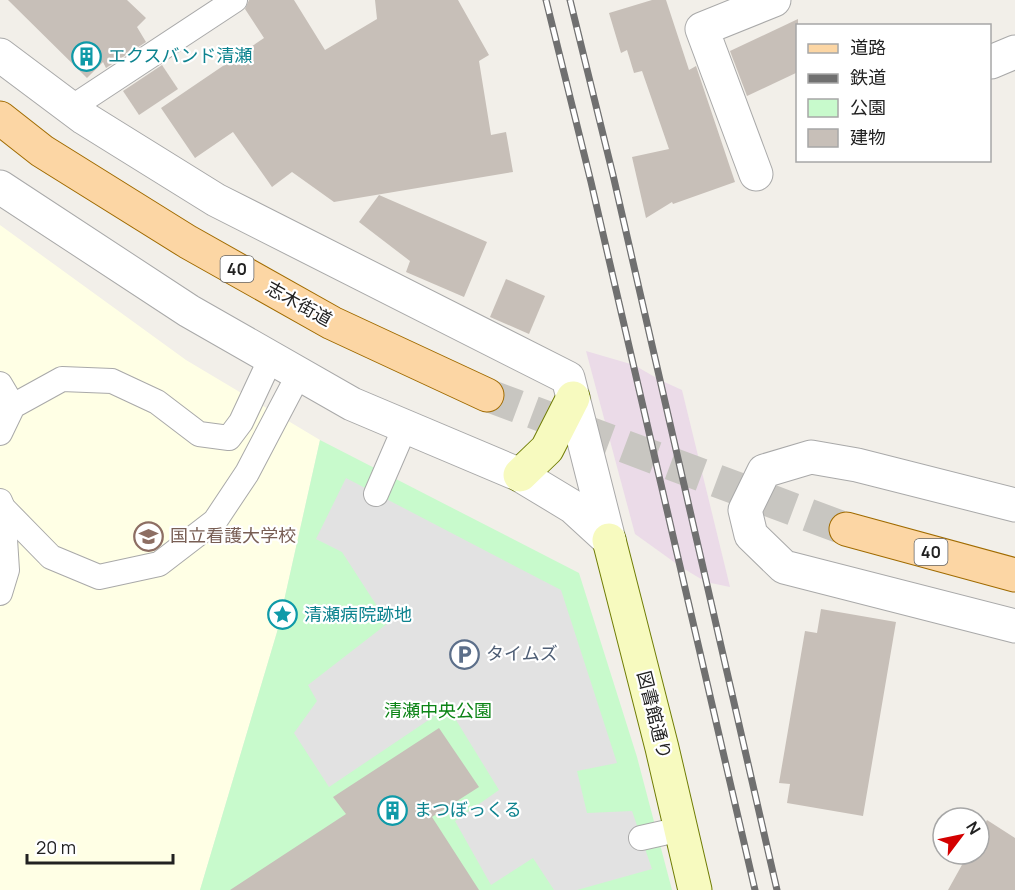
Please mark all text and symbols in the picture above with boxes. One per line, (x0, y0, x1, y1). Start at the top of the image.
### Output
legend (796, 24, 991, 162)
text: 道路 (850, 35, 886, 59)
building icon: エクスバンド清瀬 (71, 40, 103, 72)
place label: エクスバンド清瀬 (108, 43, 252, 67)
text: 鉄道 (850, 65, 886, 89)
text: 公園 (850, 95, 886, 119)
text: 建物 (850, 125, 886, 149)
road number: 40 (220, 256, 254, 282)
street label: 志木街道 (262, 275, 337, 331)
school or university icon: 国立看護大学校 (133, 520, 165, 552)
place label: 国立看護大学校 (170, 523, 296, 547)
road number: 40 (914, 539, 948, 565)
place icon: 清瀬病院跡地 (267, 599, 299, 631)
place label: 清瀬病院跡地 (304, 602, 412, 626)
parking icon: タイムズ (449, 638, 481, 670)
place label: タイムズ (486, 641, 558, 665)
street label: 図書館通り (632, 668, 678, 761)
park label: 清瀬中央公園 (384, 698, 492, 722)
building icon: まつぼっくる (377, 794, 409, 826)
place label: まつぼっくる (414, 797, 522, 821)
north arrow (931, 806, 991, 866)
text: N (961, 817, 986, 839)
scale bar (27, 827, 172, 865)
text: 20 m (36, 835, 76, 859)

